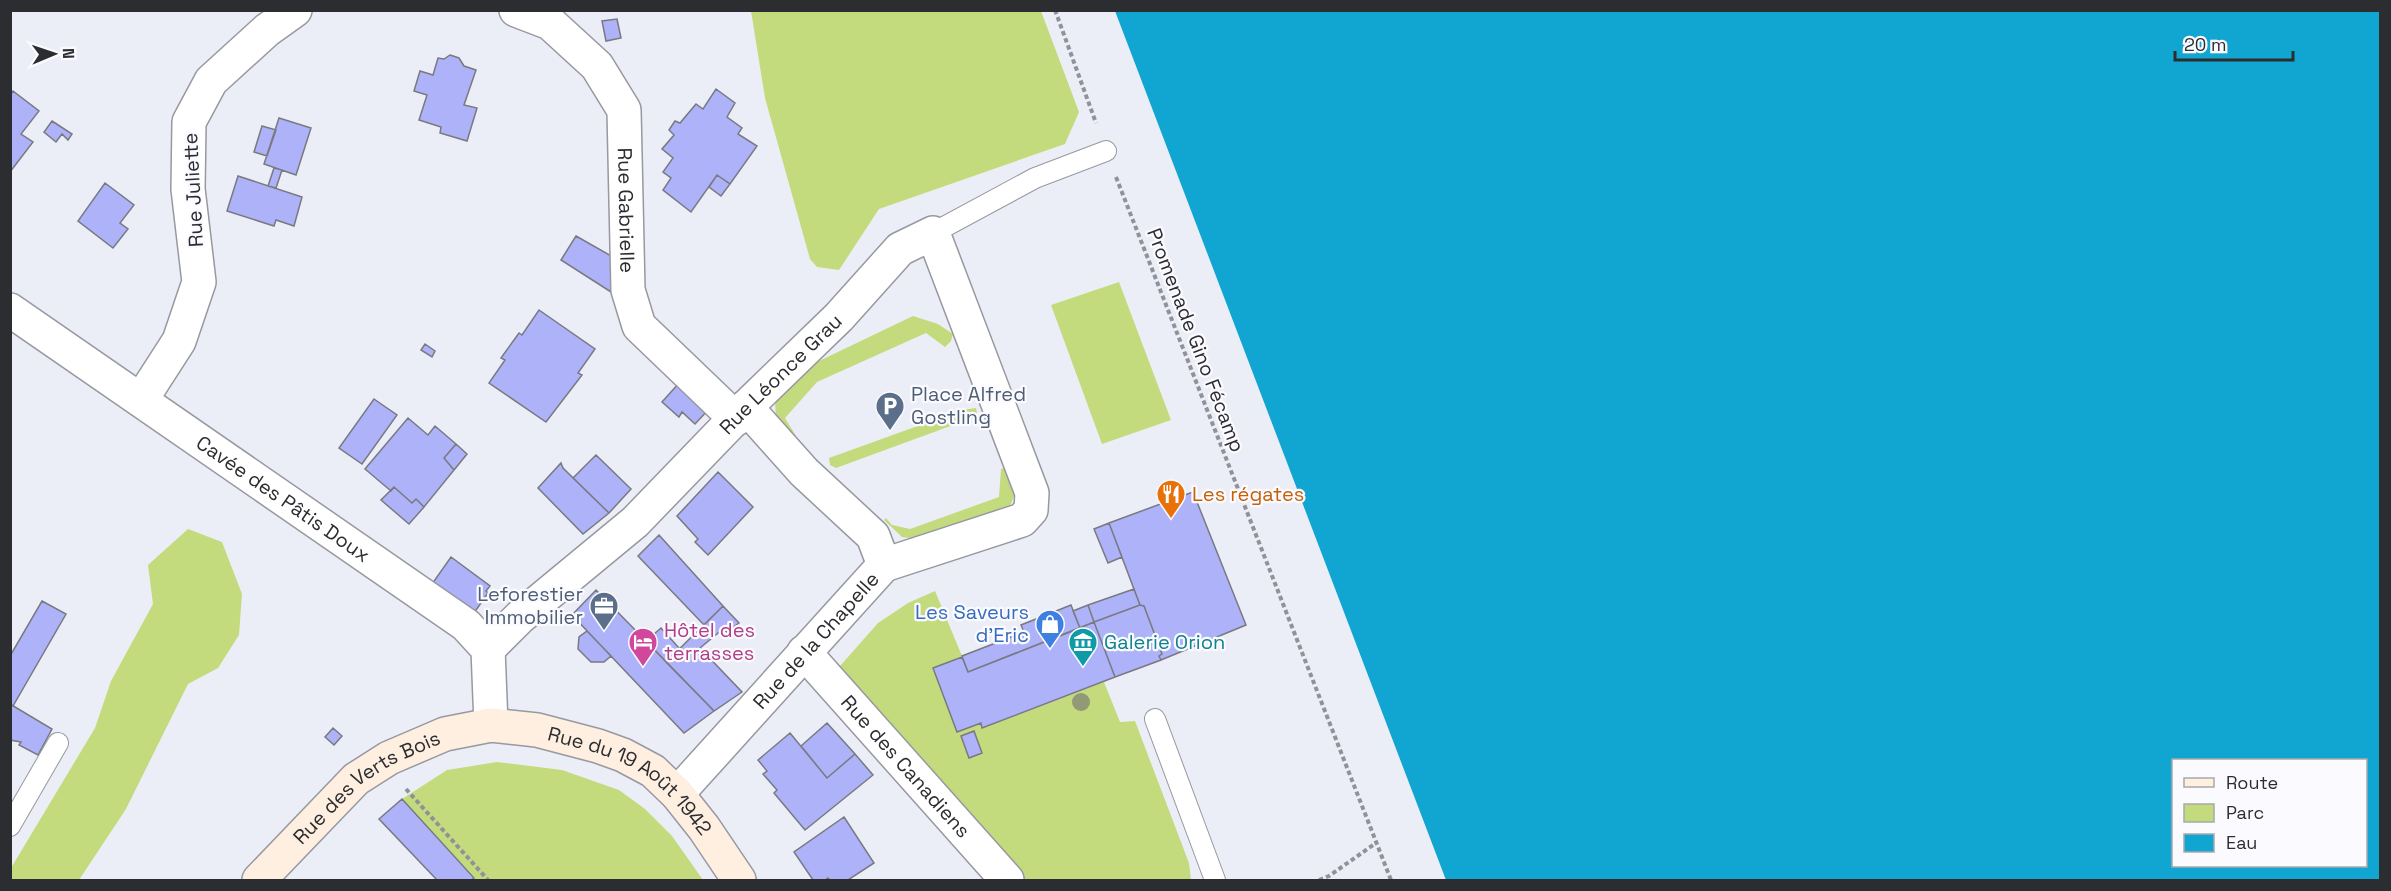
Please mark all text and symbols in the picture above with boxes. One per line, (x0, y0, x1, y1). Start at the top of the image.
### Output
north arrow (24, 24, 84, 84)
scale bar (2175, 24, 2294, 62)
text: 20 m (2184, 33, 2227, 56)
text: N (58, 48, 79, 59)
street label: Rue Juliette (177, 132, 209, 248)
street label: Rue Gabrielle (612, 147, 641, 273)
street label: Promenade Gino Fécamp (1141, 224, 1251, 456)
street label: Rue Léonce Grau (714, 308, 848, 440)
place label: Place Alfred Gostling (911, 381, 1026, 430)
parking icon: Place Alfred Gostling (874, 390, 906, 432)
street label: Cavée des Pâtis Doux (191, 430, 375, 568)
restaurant icon: Les régates (1155, 478, 1187, 520)
place label: Les régates (1192, 481, 1304, 507)
street label: Rue de la Chapelle (747, 566, 885, 715)
place label: Leforestier Immobilier (477, 581, 583, 630)
office icon: Leforestier Immobilier (588, 590, 620, 632)
place label: Les Saveurs d'Eric (915, 599, 1029, 648)
shop icon: Les Saveurs d'Eric (1034, 608, 1066, 650)
place label: Hôtel des terrasses (664, 617, 755, 666)
hotel icon: Hôtel des terrasses (627, 626, 659, 668)
museum icon: Galerie Orion (1067, 626, 1099, 668)
place label: Galerie Orion (1104, 629, 1225, 655)
street label: Rue des Canadiens (835, 689, 976, 843)
street label: Rue du 19 Août 1942 (545, 720, 718, 841)
street label: Rue des Verts Bois (287, 725, 444, 850)
legend (2172, 759, 2367, 867)
text: Route (2226, 771, 2278, 794)
text: Parc (2226, 801, 2264, 824)
text: Eau (2226, 831, 2257, 854)

